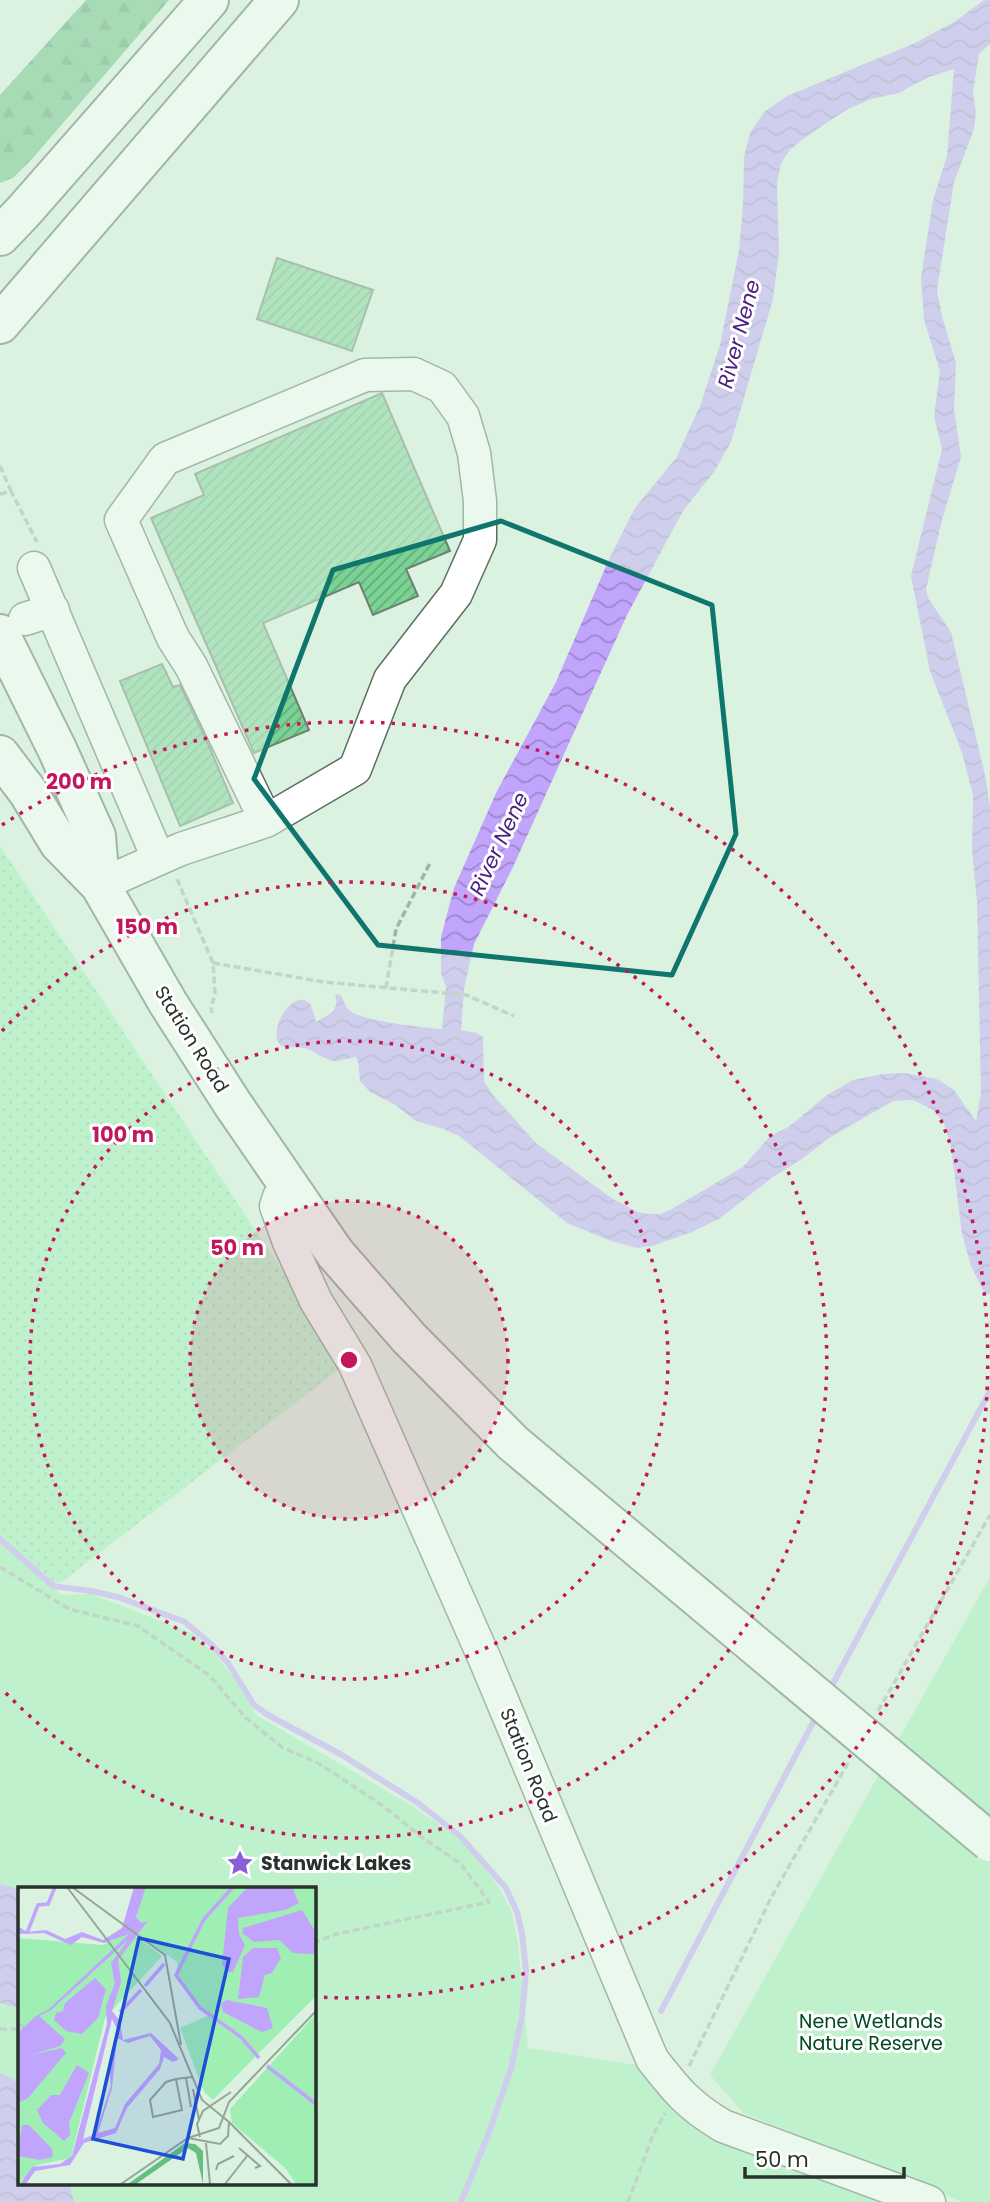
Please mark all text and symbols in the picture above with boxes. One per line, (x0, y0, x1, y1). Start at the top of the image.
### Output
water label: River Nene (710, 276, 767, 391)
text: 200 m (46, 767, 112, 796)
water label: River Nene (462, 787, 535, 900)
text: 150 m (116, 912, 178, 941)
street label: Station Road (148, 981, 235, 1098)
text: 100 m (92, 1120, 154, 1149)
text: 50 m (210, 1233, 264, 1262)
centre of rings (337, 1348, 361, 1372)
street label: Station Road (493, 1704, 564, 1826)
place icon: Stanwick Lakes (225, 1848, 255, 1878)
place label: Stanwick Lakes (261, 1850, 411, 1877)
inset map (18, 1887, 315, 2184)
park label: Nene Wetlands Nature Reserve (799, 2008, 943, 2057)
scale bar (745, 2136, 904, 2180)
text: 50 m (755, 2145, 809, 2174)

